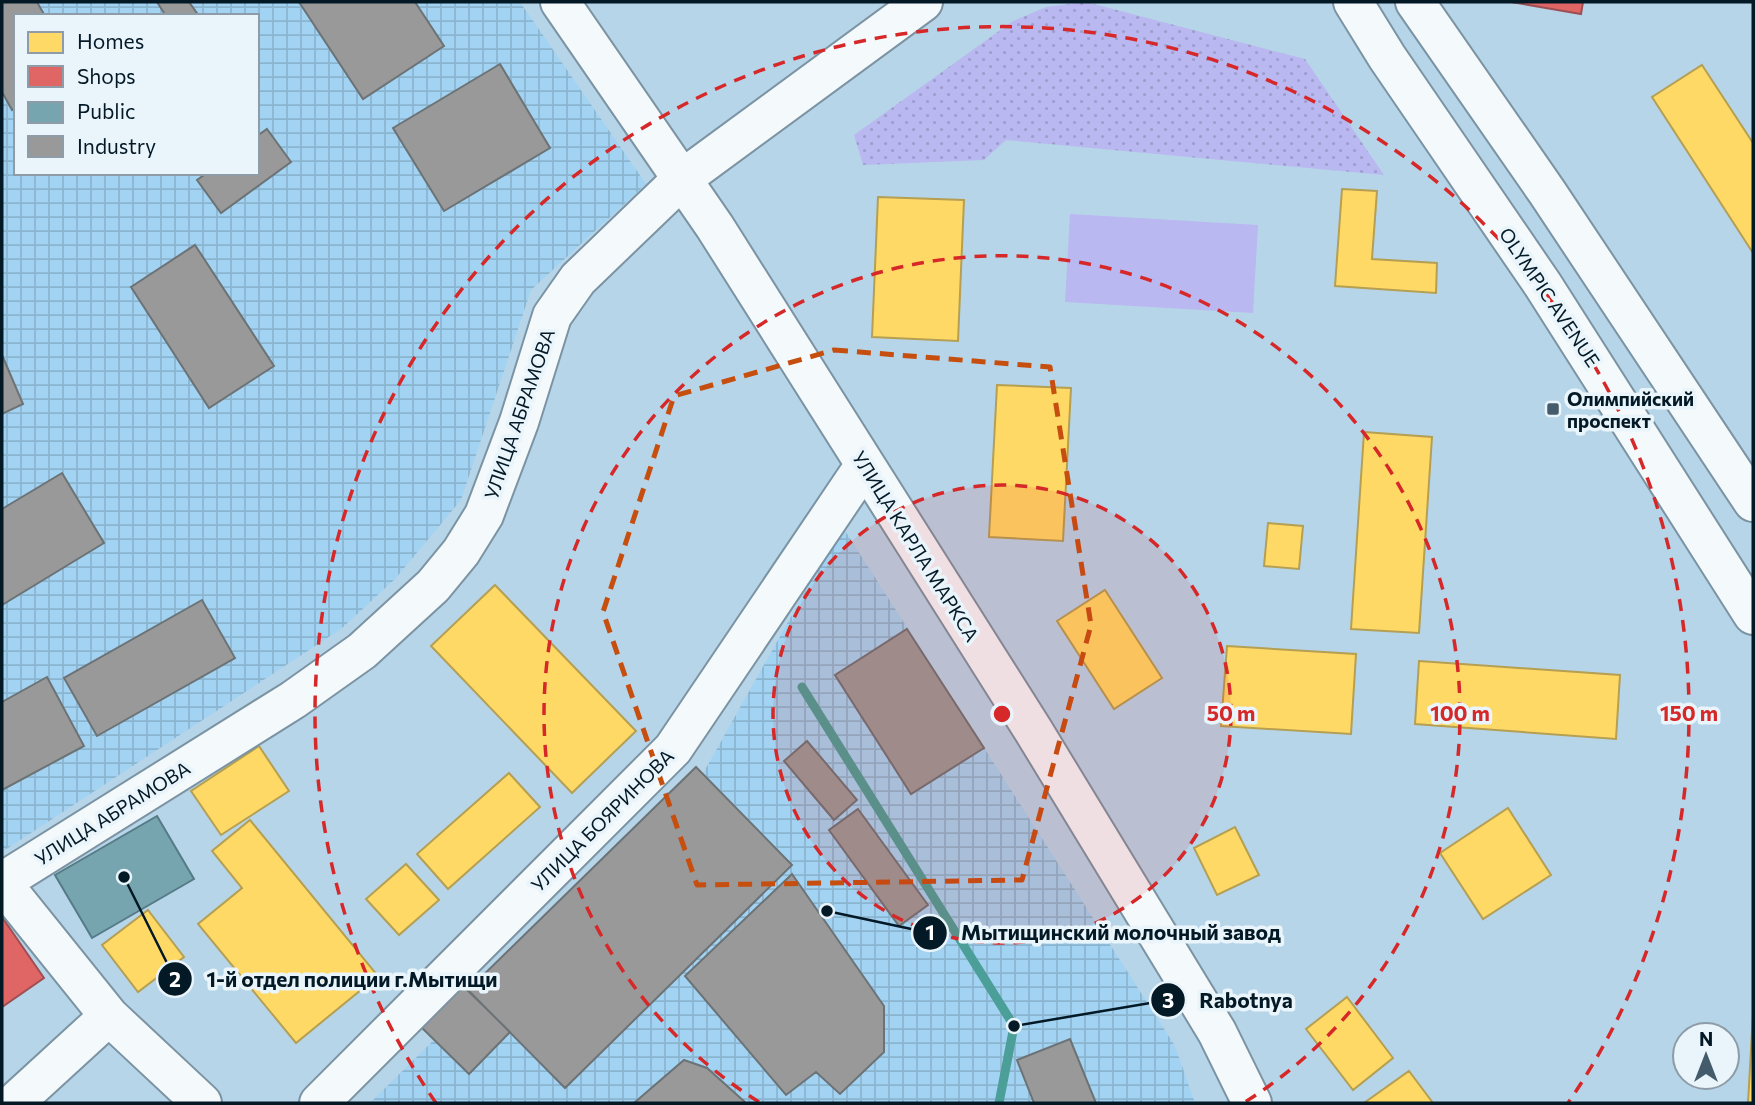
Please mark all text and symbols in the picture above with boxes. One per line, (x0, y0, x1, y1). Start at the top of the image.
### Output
legend (14, 14, 259, 175)
text: Homes (77, 28, 144, 53)
text: Shops (77, 63, 136, 88)
text: Public (77, 98, 135, 123)
text: Industry (77, 133, 156, 158)
street label: OLYMPIC AVENUE (1495, 223, 1605, 371)
street label: УЛИЦА АБРАМОВА (479, 326, 559, 502)
place label: Олимпийский проспект (1567, 387, 1694, 432)
marker: Олимпийский проспект (1545, 401, 1561, 417)
street label: УЛИЦА КАРЛА МАРКСА (848, 446, 984, 646)
text: 50 m (1207, 700, 1255, 725)
text: 100 m (1430, 700, 1490, 725)
text: 150 m (1660, 700, 1718, 725)
centre of rings (990, 702, 1014, 726)
street label: УЛИЦА БОЯРИНОВА (526, 744, 678, 896)
street label: УЛИЦА АБРАМОВА (30, 756, 194, 870)
callout: Мытищинский молочный завод (912, 912, 1295, 954)
text: 1 (925, 919, 935, 944)
text: Мытищинский молочный завод (961, 919, 1281, 944)
callout: 1-й отдел полиции г.Мытищи (158, 958, 512, 1000)
text: 2 (169, 966, 181, 991)
text: 1-й отдел полиции г.Мытищи (207, 966, 497, 991)
callout: Rabotnya (1150, 979, 1307, 1021)
text: 3 (1162, 987, 1174, 1012)
text: Rabotnya (1199, 987, 1293, 1012)
north arrow (1671, 1021, 1741, 1091)
text: N (1699, 1027, 1713, 1050)

